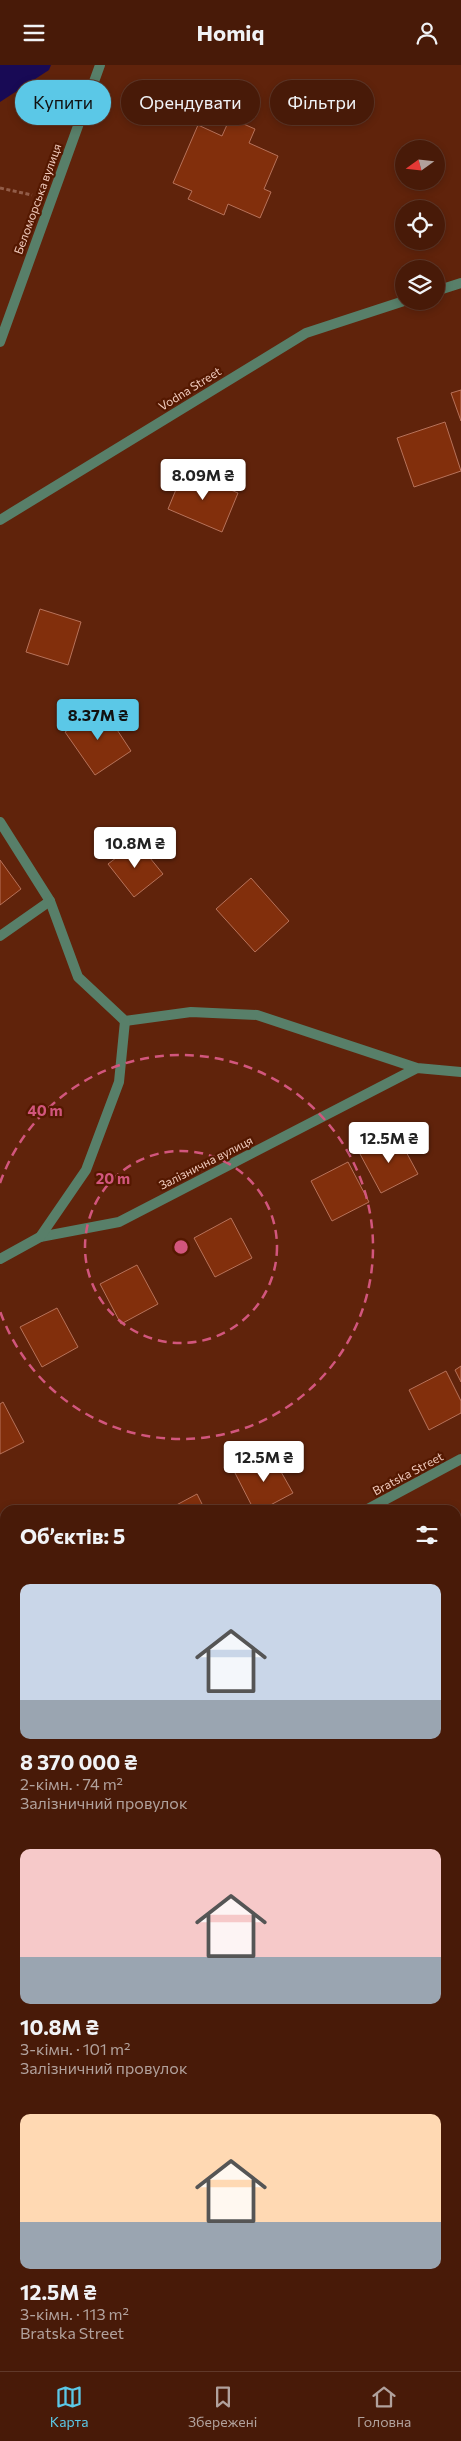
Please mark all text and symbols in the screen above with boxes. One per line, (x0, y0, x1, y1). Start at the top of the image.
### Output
icon: menu (20, 19, 48, 47)
text: Homiq (197, 19, 264, 46)
icon: person (413, 19, 441, 47)
chip: Купити (15, 80, 111, 125)
chip: Орендувати (121, 80, 260, 125)
chip: Фільтри (270, 80, 374, 125)
north arrow (395, 140, 445, 190)
map controls (395, 140, 445, 310)
street label: Беломорська вулиця (10, 141, 64, 256)
button: locate (395, 200, 445, 250)
button: layers (395, 260, 445, 310)
street label: Vodna Street (156, 363, 223, 413)
pin: 8.09M ₴ (157, 459, 249, 501)
text: 8.09M ₴ (172, 465, 234, 484)
pin: 8.37M ₴ (52, 699, 144, 741)
text: 8.37M ₴ (68, 705, 128, 724)
pin: 10.8M ₴ (89, 827, 181, 869)
text: 10.8M ₴ (105, 833, 165, 852)
text: 40 m (27, 1101, 63, 1119)
pin: 12.5M ₴ (343, 1121, 435, 1164)
text: 12.5M ₴ (360, 1128, 418, 1147)
street label: Залізнична вулиця (156, 1132, 255, 1192)
text: 20 m (96, 1169, 130, 1187)
centre of rings (172, 1238, 190, 1256)
pin: 12.5M ₴ (218, 1441, 310, 1483)
text: 12.5M ₴ (235, 1447, 293, 1466)
street label: Bratska Street (370, 1449, 445, 1498)
icon: filters (413, 1521, 441, 1549)
text: Об’єктів: 5 (20, 1523, 125, 1548)
icon: home (186, 1616, 276, 1706)
text: 8 370 000 ₴ (20, 1749, 137, 1774)
text: 2-кімн. · 74 m² (20, 1774, 123, 1793)
text: Залізничний провулок (20, 1793, 187, 1812)
icon: home (186, 1881, 276, 1971)
text: 10.8M ₴ (20, 2014, 99, 2039)
text: 3-кімн. · 101 m² (20, 2039, 130, 2058)
text: Залізничний провулок (20, 2058, 187, 2077)
icon: home (186, 2146, 276, 2236)
text: 12.5M ₴ (20, 2279, 97, 2304)
text: 3-кімн. · 113 m² (20, 2304, 129, 2323)
text: Bratska Street (20, 2323, 124, 2342)
tab: Карта (50, 2383, 88, 2430)
tab: Збережені (188, 2383, 257, 2430)
tab: Головна (357, 2383, 411, 2430)

